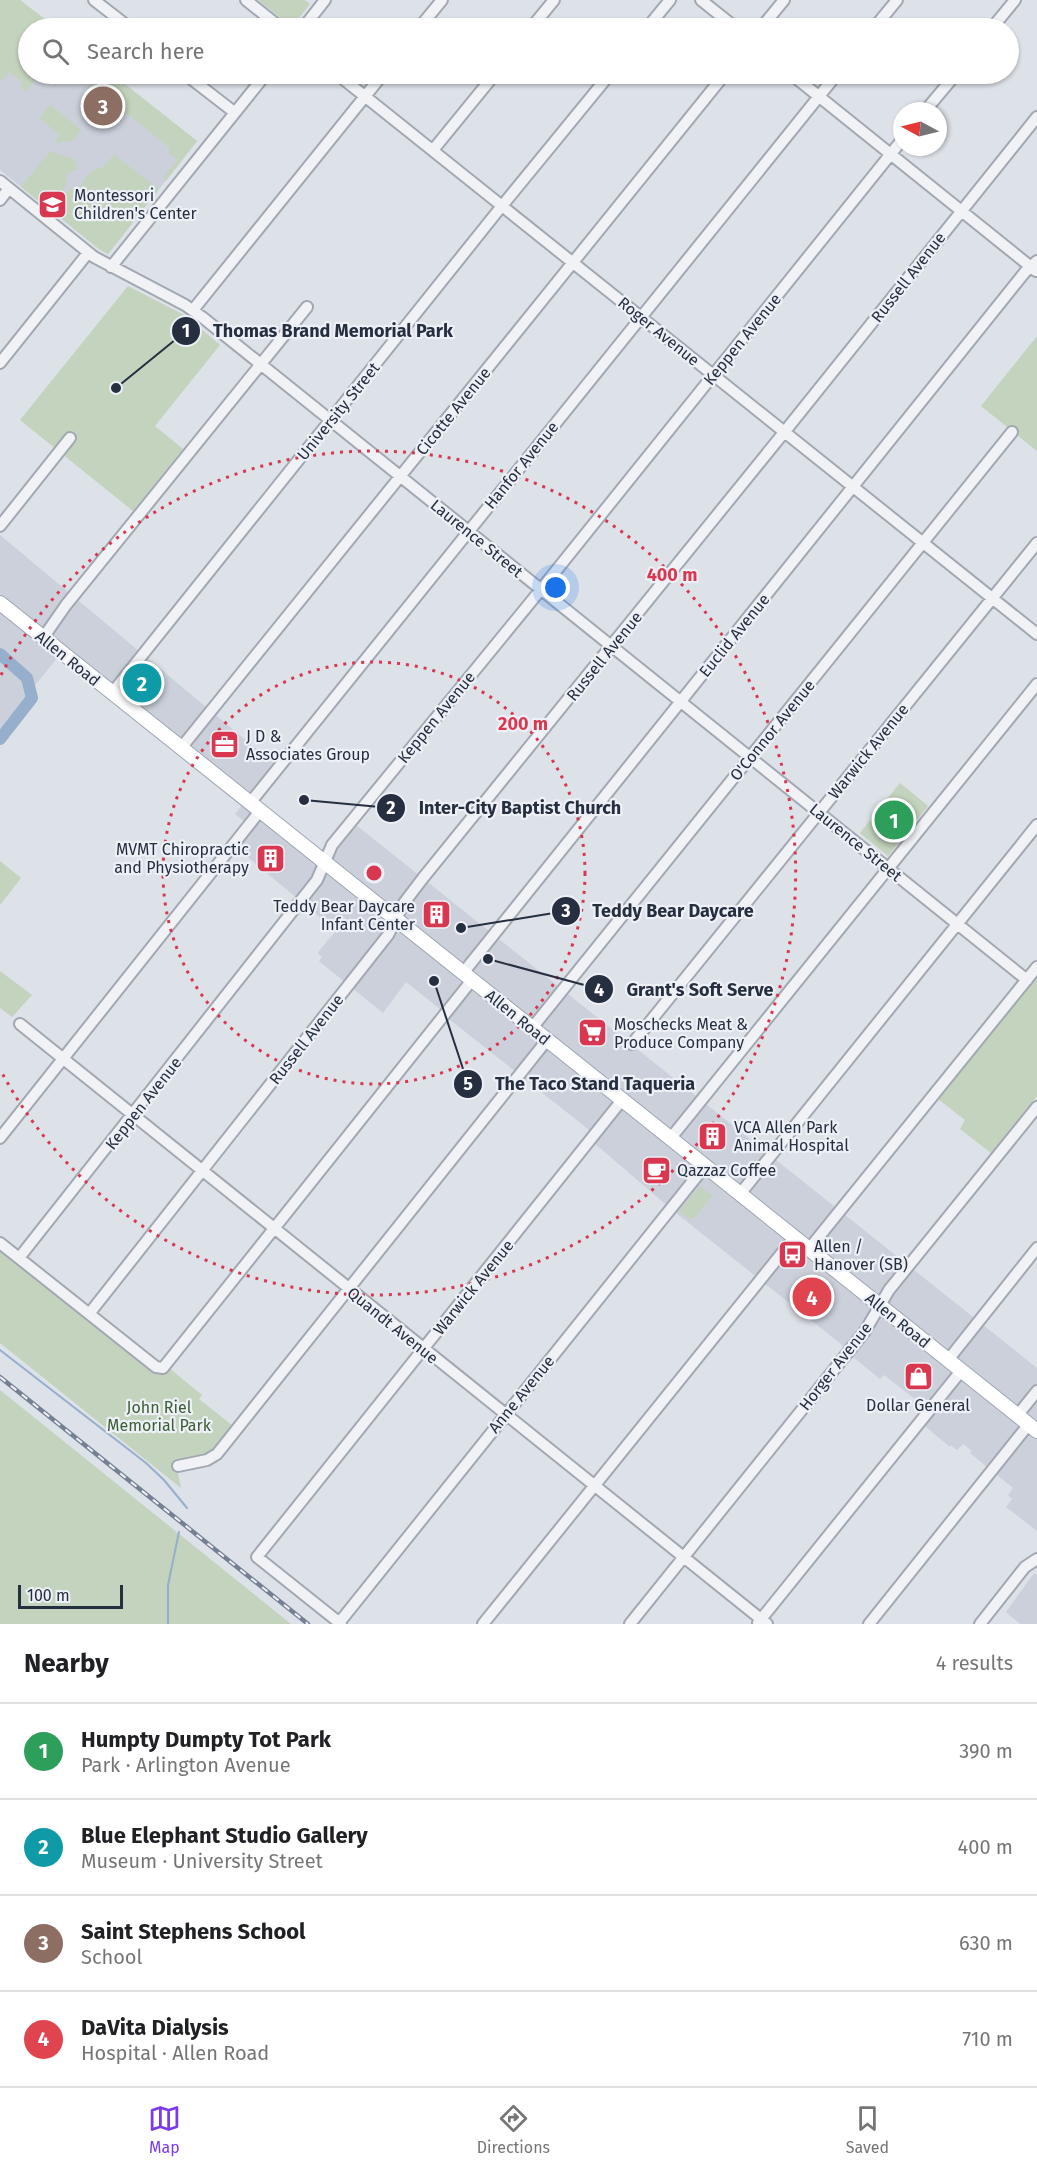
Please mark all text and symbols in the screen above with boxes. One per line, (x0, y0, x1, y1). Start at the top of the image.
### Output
search box (18, 18, 1019, 84)
icon: search (39, 35, 72, 68)
text: Search here (87, 38, 205, 65)
pin: 3 (84, 84, 122, 128)
north arrow (893, 102, 947, 156)
place label: Montessori Children's Center (74, 186, 198, 223)
school or university icon: Montessori Children's Center (37, 188, 69, 220)
street label: Russell Avenue (867, 228, 950, 326)
street label: Keppen Avenue (700, 290, 785, 389)
street label: Roger Avenue (614, 293, 703, 370)
callout: Thomas Brand Memorial Park (171, 313, 464, 349)
text: 1 (182, 320, 190, 342)
text: Thomas Brand Memorial Park (213, 320, 454, 342)
street label: University Street (293, 358, 384, 464)
street label: Cicotte Avenue (412, 364, 495, 459)
street label: Hanfor Avenue (480, 418, 562, 513)
street label: Laurence Street (427, 495, 527, 582)
text: 400 m (647, 564, 697, 586)
your location (541, 573, 570, 602)
street label: Euclid Avenue (695, 590, 774, 681)
street label: Russell Avenue (563, 608, 646, 705)
street label: Allen Road (32, 627, 104, 690)
pin: 2 (122, 660, 162, 706)
street label: Keppen Avenue (394, 668, 479, 767)
street label: O'Connor Avenue (726, 676, 819, 785)
street label: Warwick Avenue (824, 700, 913, 803)
text: 200 m (498, 713, 548, 735)
place label: J D & Associates Group (246, 727, 370, 764)
office icon: J D & Associates Group (209, 729, 241, 761)
callout: Inter-City Baptist Church (376, 790, 633, 826)
text: 2 (386, 797, 396, 819)
text: Inter-City Baptist Church (419, 797, 621, 819)
pin: 1 (874, 798, 914, 842)
street label: Laurence Street (806, 799, 906, 886)
place label: MVMT Chiropractic and Physiotherapy (114, 840, 249, 877)
building icon: MVMT Chiropractic and Physiotherapy (254, 842, 286, 874)
centre of rings (364, 863, 384, 883)
callout: Teddy Bear Daycare (551, 893, 766, 929)
place label: Teddy Bear Daycare Infant Center (273, 897, 416, 934)
building icon: Teddy Bear Daycare Infant Center (420, 899, 452, 931)
text: 3 (560, 900, 571, 922)
text: Teddy Bear Daycare (592, 900, 754, 922)
callout: Grant's Soft Serve (584, 971, 785, 1007)
text: 4 (594, 979, 604, 1001)
text: Grant's Soft Serve (626, 979, 774, 1001)
street label: Allen Road (482, 986, 554, 1049)
street label: Russell Avenue (265, 990, 348, 1088)
place label: Moschecks Meat & Produce Company (614, 1015, 748, 1052)
supermarket icon: Moschecks Meat & Produce Company (577, 1017, 609, 1049)
street label: Keppen Avenue (101, 1053, 185, 1153)
callout: The Taco Stand Taqueria (453, 1066, 707, 1102)
text: 5 (463, 1073, 473, 1095)
text: The Taco Stand Taqueria (495, 1073, 695, 1095)
place label: VCA Allen Park Animal Hospital (734, 1118, 849, 1155)
building icon: VCA Allen Park Animal Hospital (697, 1120, 729, 1152)
cafe icon: Qazzaz Coffee (640, 1154, 672, 1186)
place label: Qazzaz Coffee (677, 1161, 776, 1180)
street label: Warwick Avenue (429, 1236, 518, 1339)
place label: Allen / Hanover (SB) (814, 1237, 908, 1274)
bus stop icon: Allen / Hanover (SB) (777, 1239, 809, 1271)
pin: 4 (792, 1274, 832, 1320)
street label: Quandt Avenue (344, 1283, 442, 1368)
street label: Allen Road (862, 1289, 934, 1352)
street label: Horger Avenue (795, 1319, 876, 1414)
street label: Anne Avenue (484, 1352, 558, 1437)
shop icon: Dollar General (902, 1361, 934, 1393)
place label: Dollar General (866, 1396, 970, 1415)
park label: John Riel Memorial Park (107, 1398, 212, 1435)
scale bar (18, 1582, 123, 1610)
text: 100 m (27, 1586, 70, 1605)
text: Nearby (24, 1648, 109, 1679)
text: 4 results (936, 1651, 1013, 1675)
text: Humpty Dumpty Tot Park (81, 1726, 331, 1753)
text: 1 (39, 1739, 48, 1763)
text: 390 m (959, 1739, 1013, 1763)
text: Park · Arlington Avenue (81, 1753, 291, 1777)
text: Blue Elephant Studio Gallery (81, 1822, 368, 1849)
text: 2 (38, 1835, 49, 1859)
text: 400 m (958, 1835, 1013, 1859)
text: Museum · University Street (81, 1849, 323, 1873)
text: Saint Stephens School (81, 1918, 306, 1945)
text: 3 (38, 1931, 49, 1955)
text: 630 m (959, 1931, 1013, 1955)
text: School (81, 1945, 142, 1969)
text: DaVita Dialysis (81, 2014, 229, 2041)
text: 4 (38, 2027, 49, 2051)
text: 710 m (962, 2027, 1013, 2051)
text: Hospital · Allen Road (81, 2041, 269, 2065)
tab: Map (148, 2102, 181, 2157)
tab: Directions (477, 2102, 550, 2157)
tab: Saved (846, 2102, 889, 2157)

